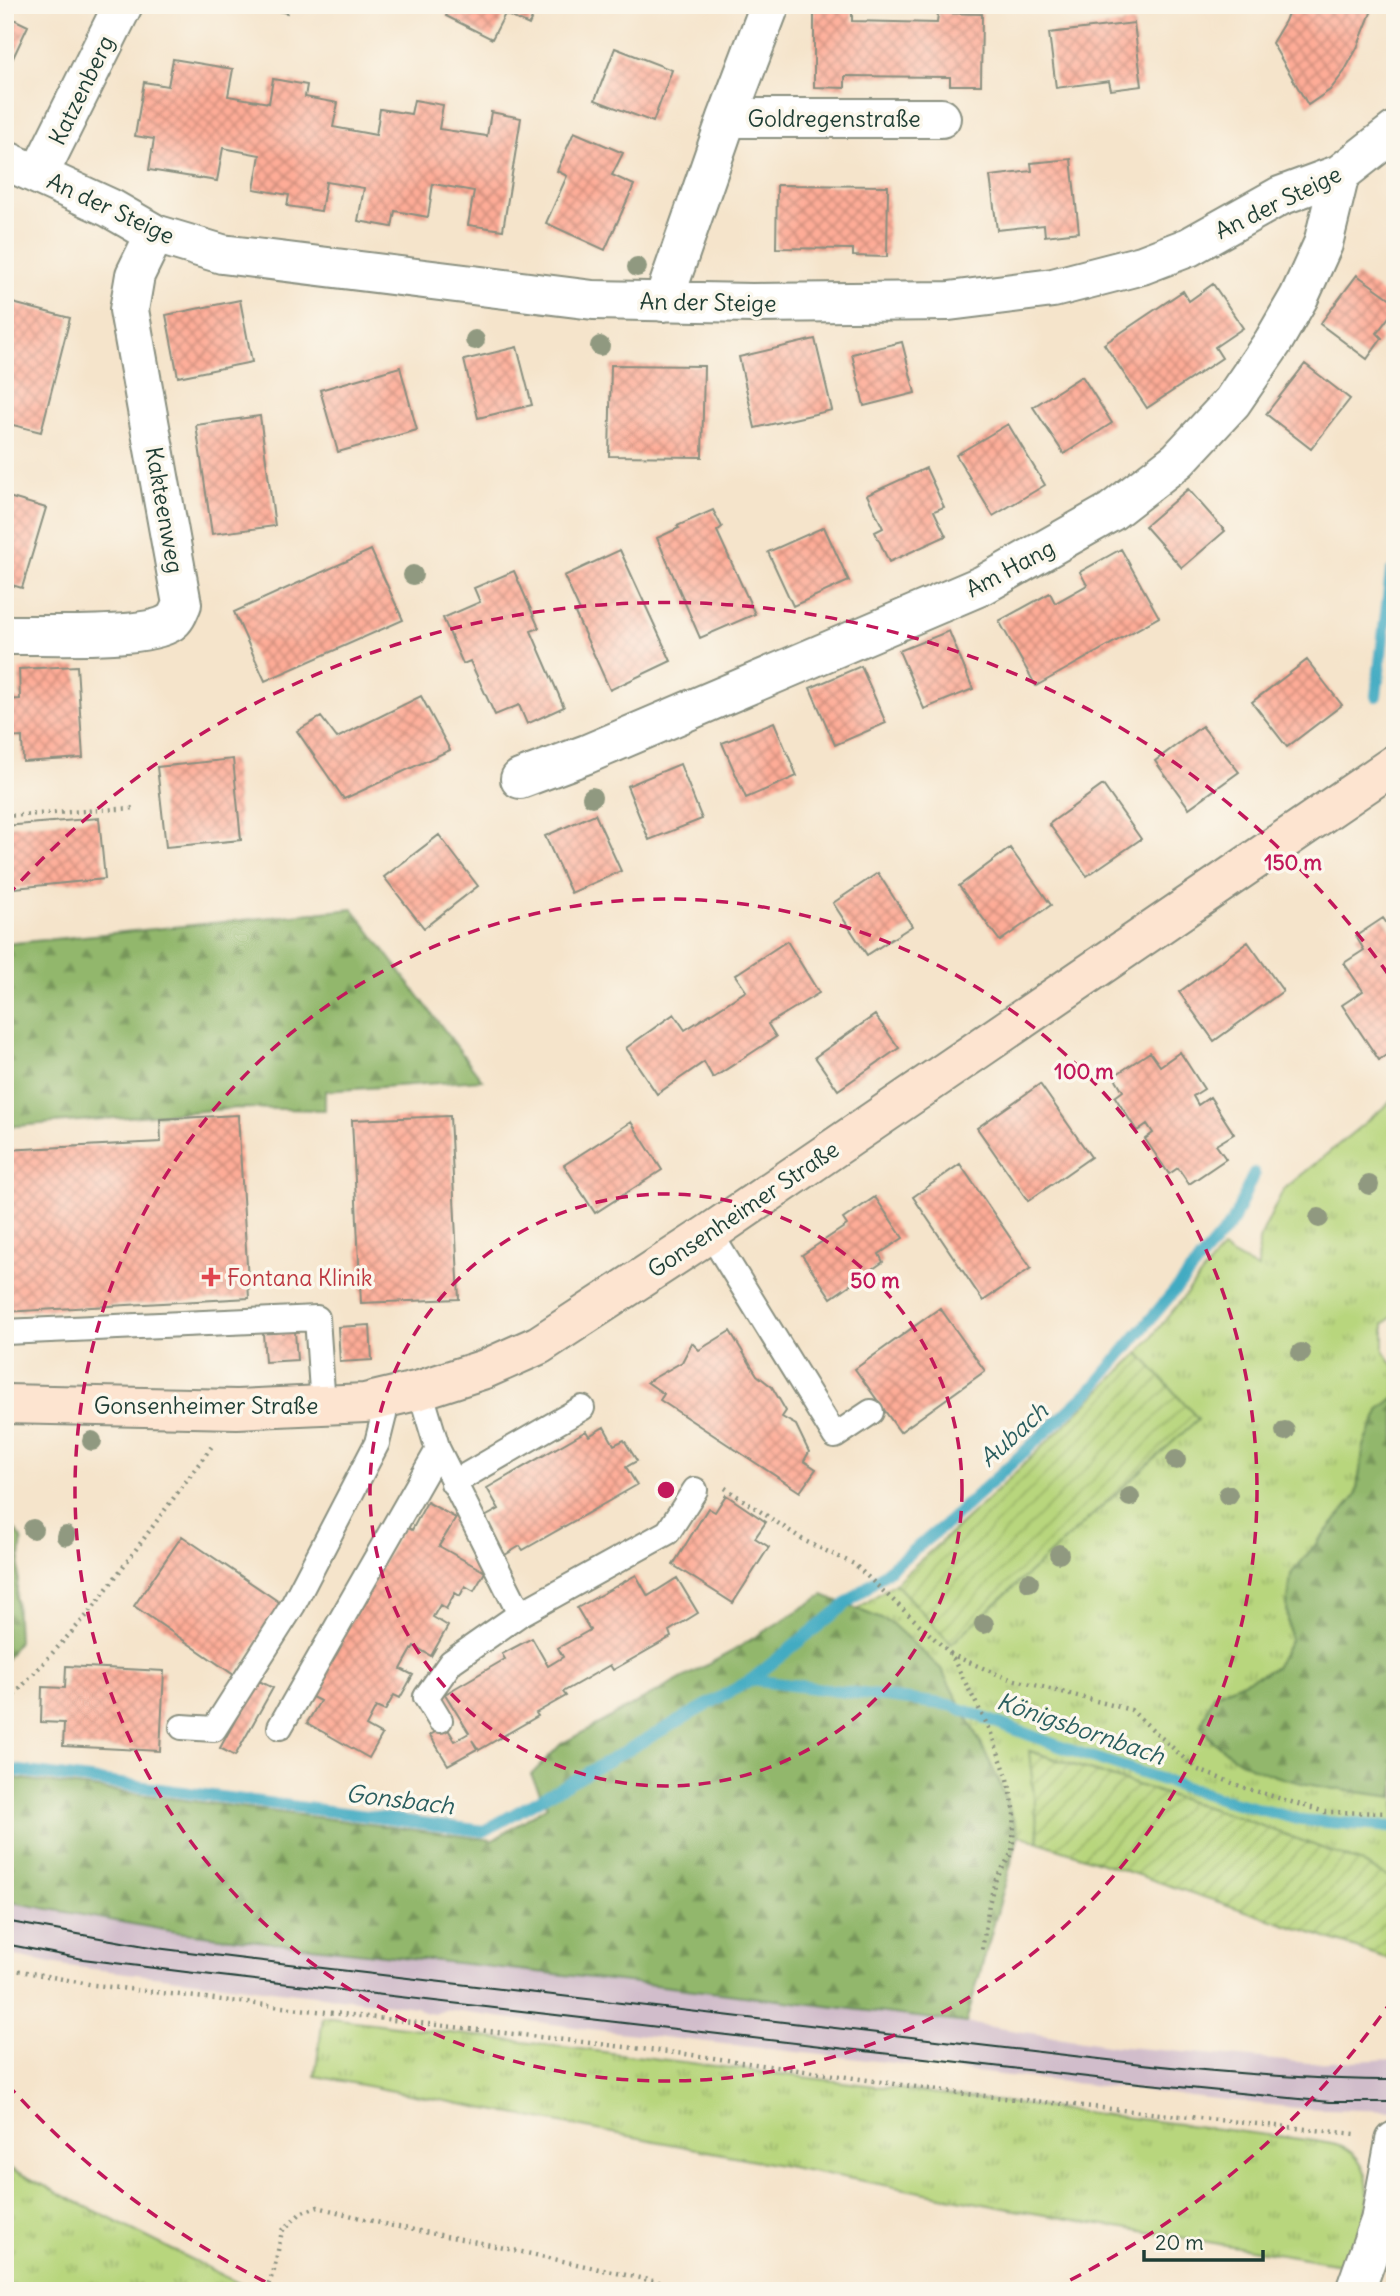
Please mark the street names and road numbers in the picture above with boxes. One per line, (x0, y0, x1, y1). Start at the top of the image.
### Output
street label: Katzenberg (42, 30, 120, 150)
street label: Goldregenstraße (747, 104, 921, 133)
street label: An der Steige (1210, 159, 1346, 245)
street label: An der Steige (43, 166, 179, 250)
street label: An der Steige (639, 286, 777, 318)
street label: Kakteenweg (140, 445, 190, 575)
street label: Am Hang (961, 533, 1059, 603)
street label: Gonsenheimer Straße (642, 1134, 844, 1284)
street label: Gonsenheimer Straße (94, 1391, 318, 1420)

